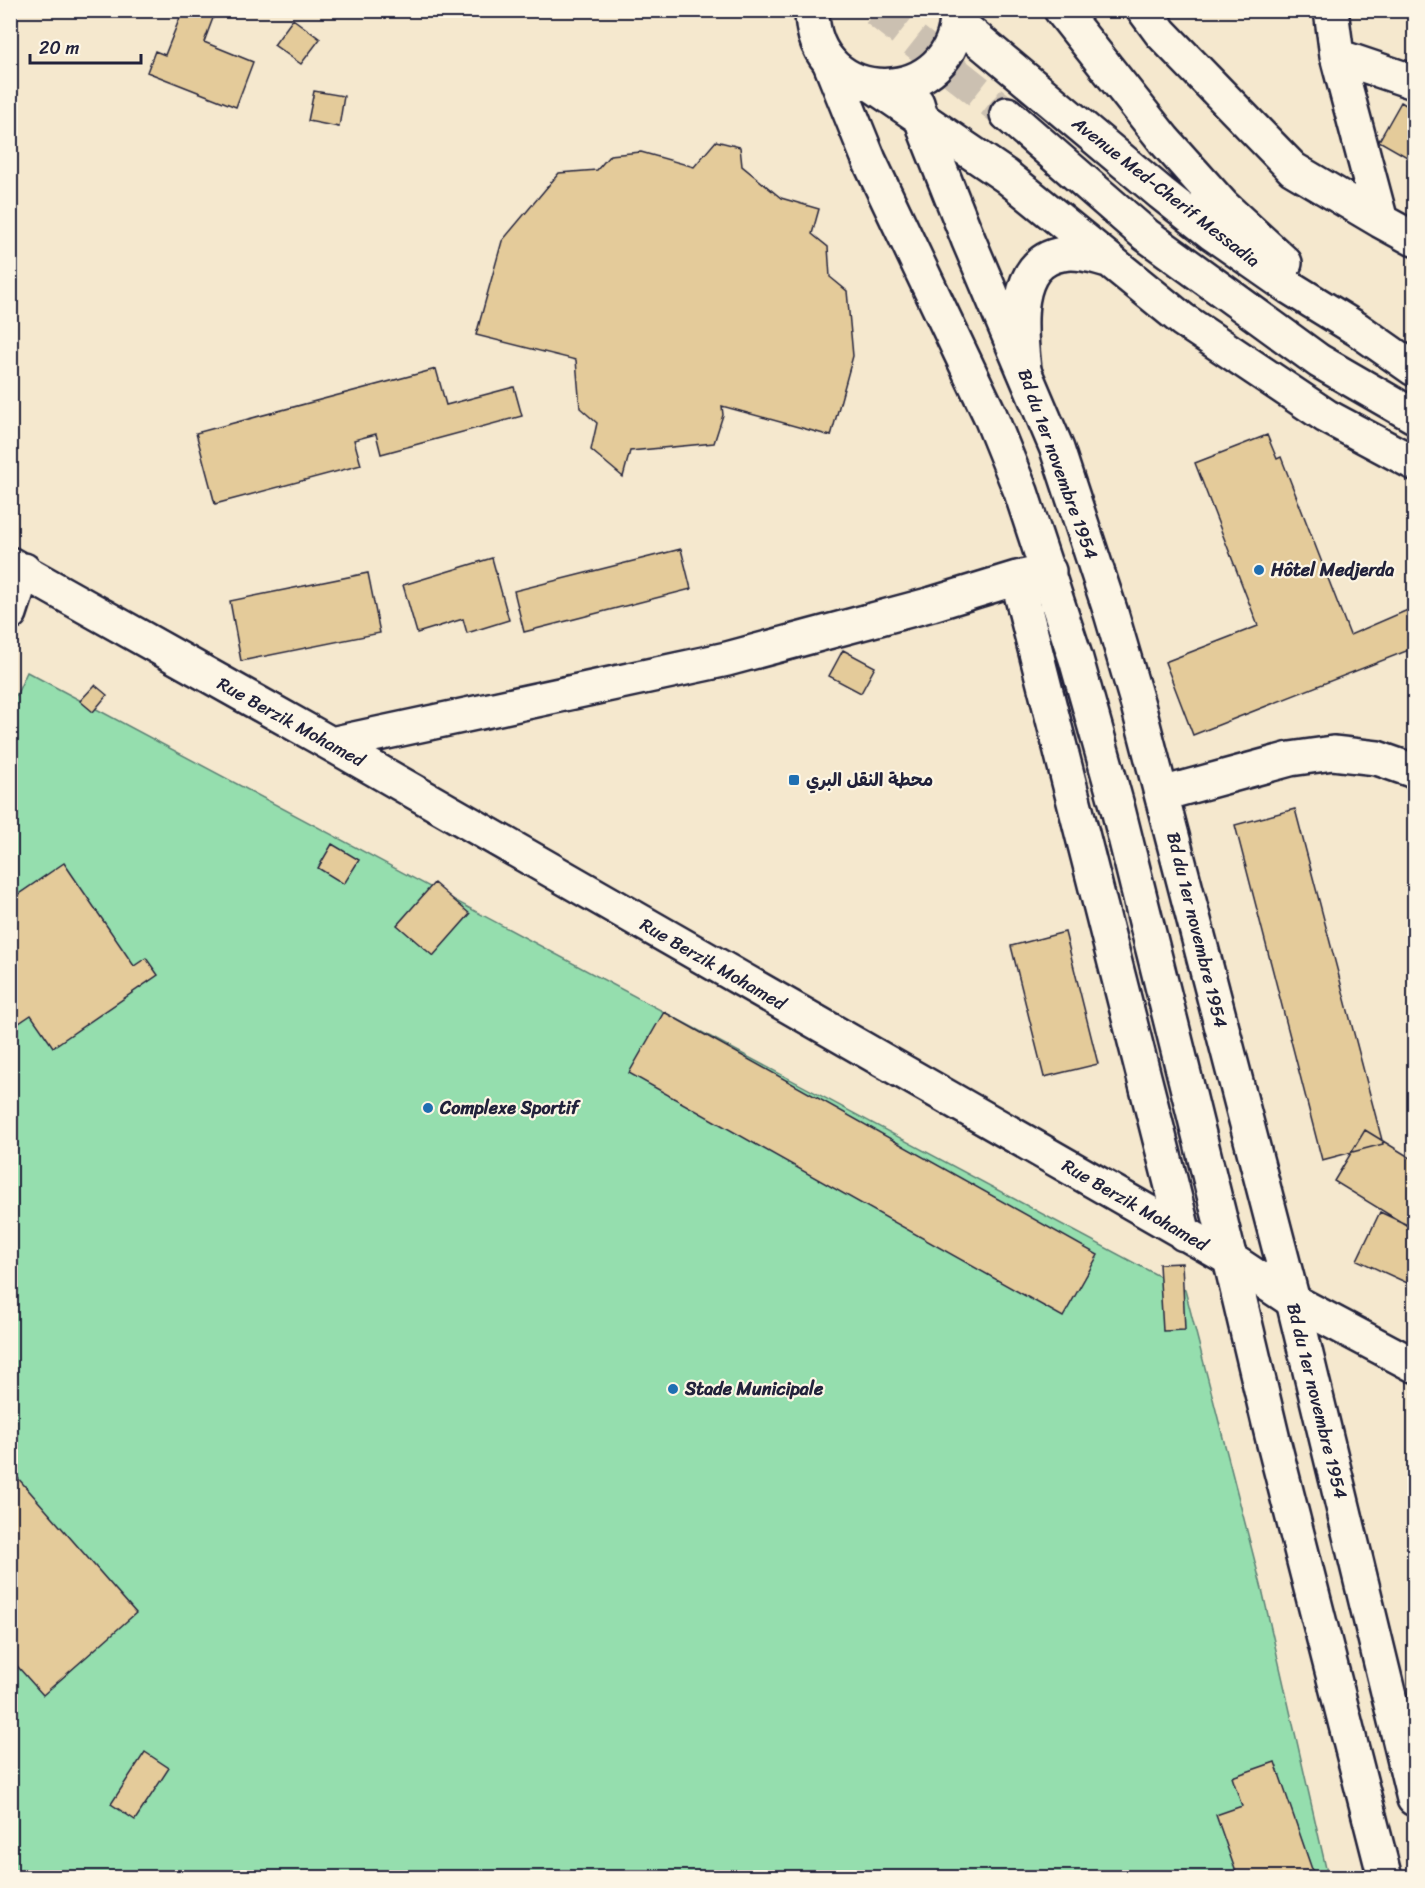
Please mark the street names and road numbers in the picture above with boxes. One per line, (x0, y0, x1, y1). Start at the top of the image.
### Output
street label: Avenue Med-Cherif Messadia (1064, 107, 1267, 276)
street label: Bd du 1er novembre 1954 (1009, 364, 1107, 564)
street label: Rue Berzik Mohamed (211, 668, 372, 777)
street label: Bd du 1er novembre 1954 (1157, 829, 1237, 1031)
street label: Rue Berzik Mohamed (634, 909, 794, 1020)
street label: Rue Berzik Mohamed (1056, 1150, 1216, 1261)
street label: Bd du 1er novembre 1954 (1277, 1300, 1357, 1502)

